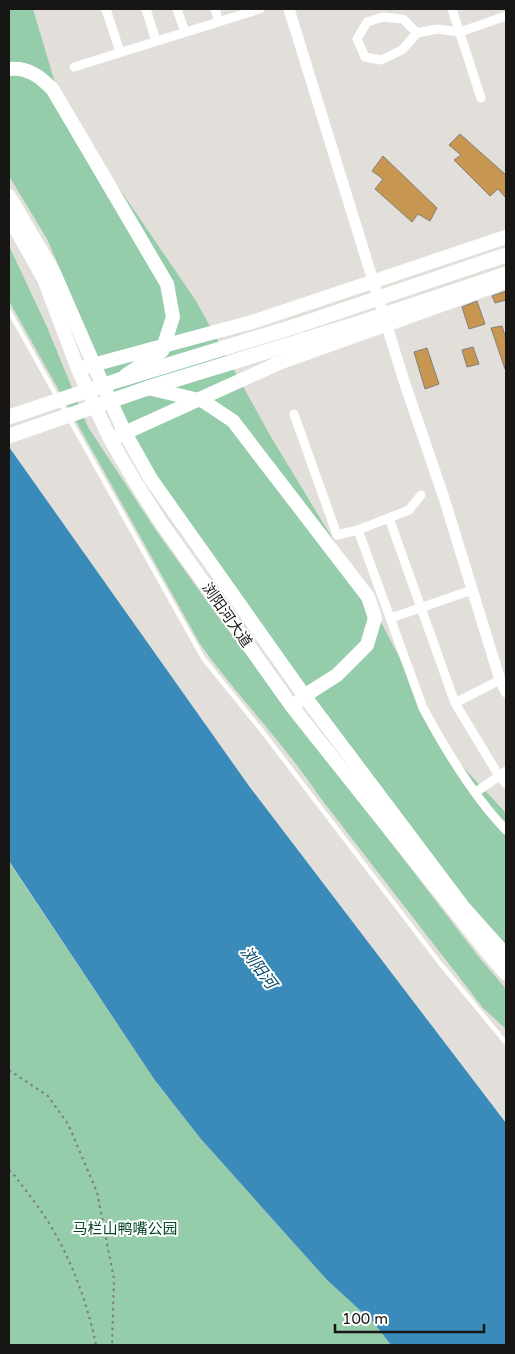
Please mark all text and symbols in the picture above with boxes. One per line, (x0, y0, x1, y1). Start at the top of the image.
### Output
street label: 浏阳河大道 (198, 579, 256, 651)
water label: 浏阳河 (236, 942, 282, 995)
park label: 马栏山鸭嘴公园 (72, 1220, 178, 1238)
scale bar (335, 1302, 484, 1334)
text: 100 m (342, 1310, 388, 1328)

